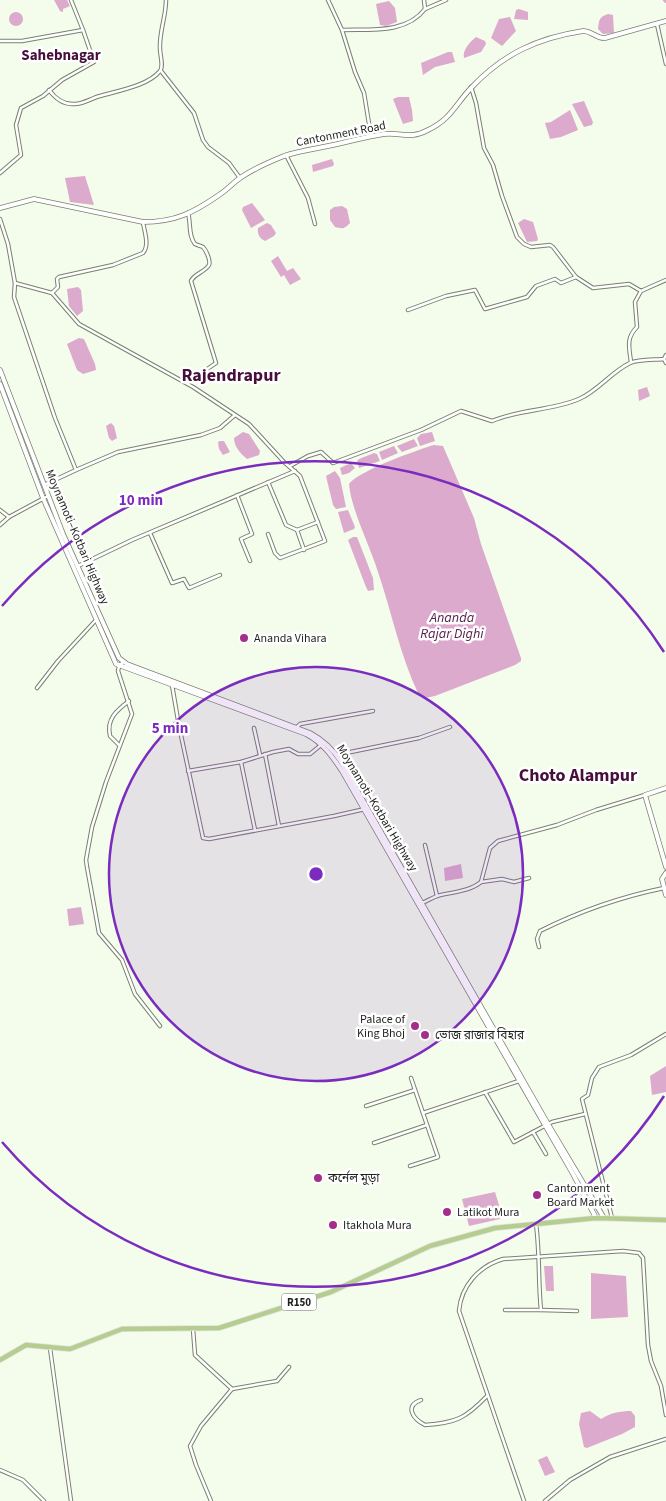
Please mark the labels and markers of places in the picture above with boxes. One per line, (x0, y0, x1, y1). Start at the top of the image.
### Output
place label: Ananda Vihara (254, 630, 326, 647)
marker: Ananda Vihara (238, 632, 250, 644)
centre of rings (307, 865, 325, 883)
place label: Palace of King Bhoj (357, 1011, 405, 1042)
marker: Palace of King Bhoj (409, 1020, 421, 1032)
place label: ভোজ রাজার বিহার (435, 1027, 525, 1044)
marker: ভোজ রাজার বিহার (419, 1029, 431, 1041)
place label: কর্নেল মুড়া (327, 1170, 380, 1187)
marker: কর্নেল মুড়া (312, 1172, 324, 1184)
place label: Cantonment Board Market (547, 1180, 614, 1211)
marker: Cantonment Board Market (531, 1189, 543, 1201)
place label: Latikot Mura (457, 1204, 519, 1221)
marker: Latikot Mura (441, 1206, 453, 1218)
place label: Itakhola Mura (343, 1217, 412, 1234)
marker: Itakhola Mura (327, 1219, 339, 1231)

